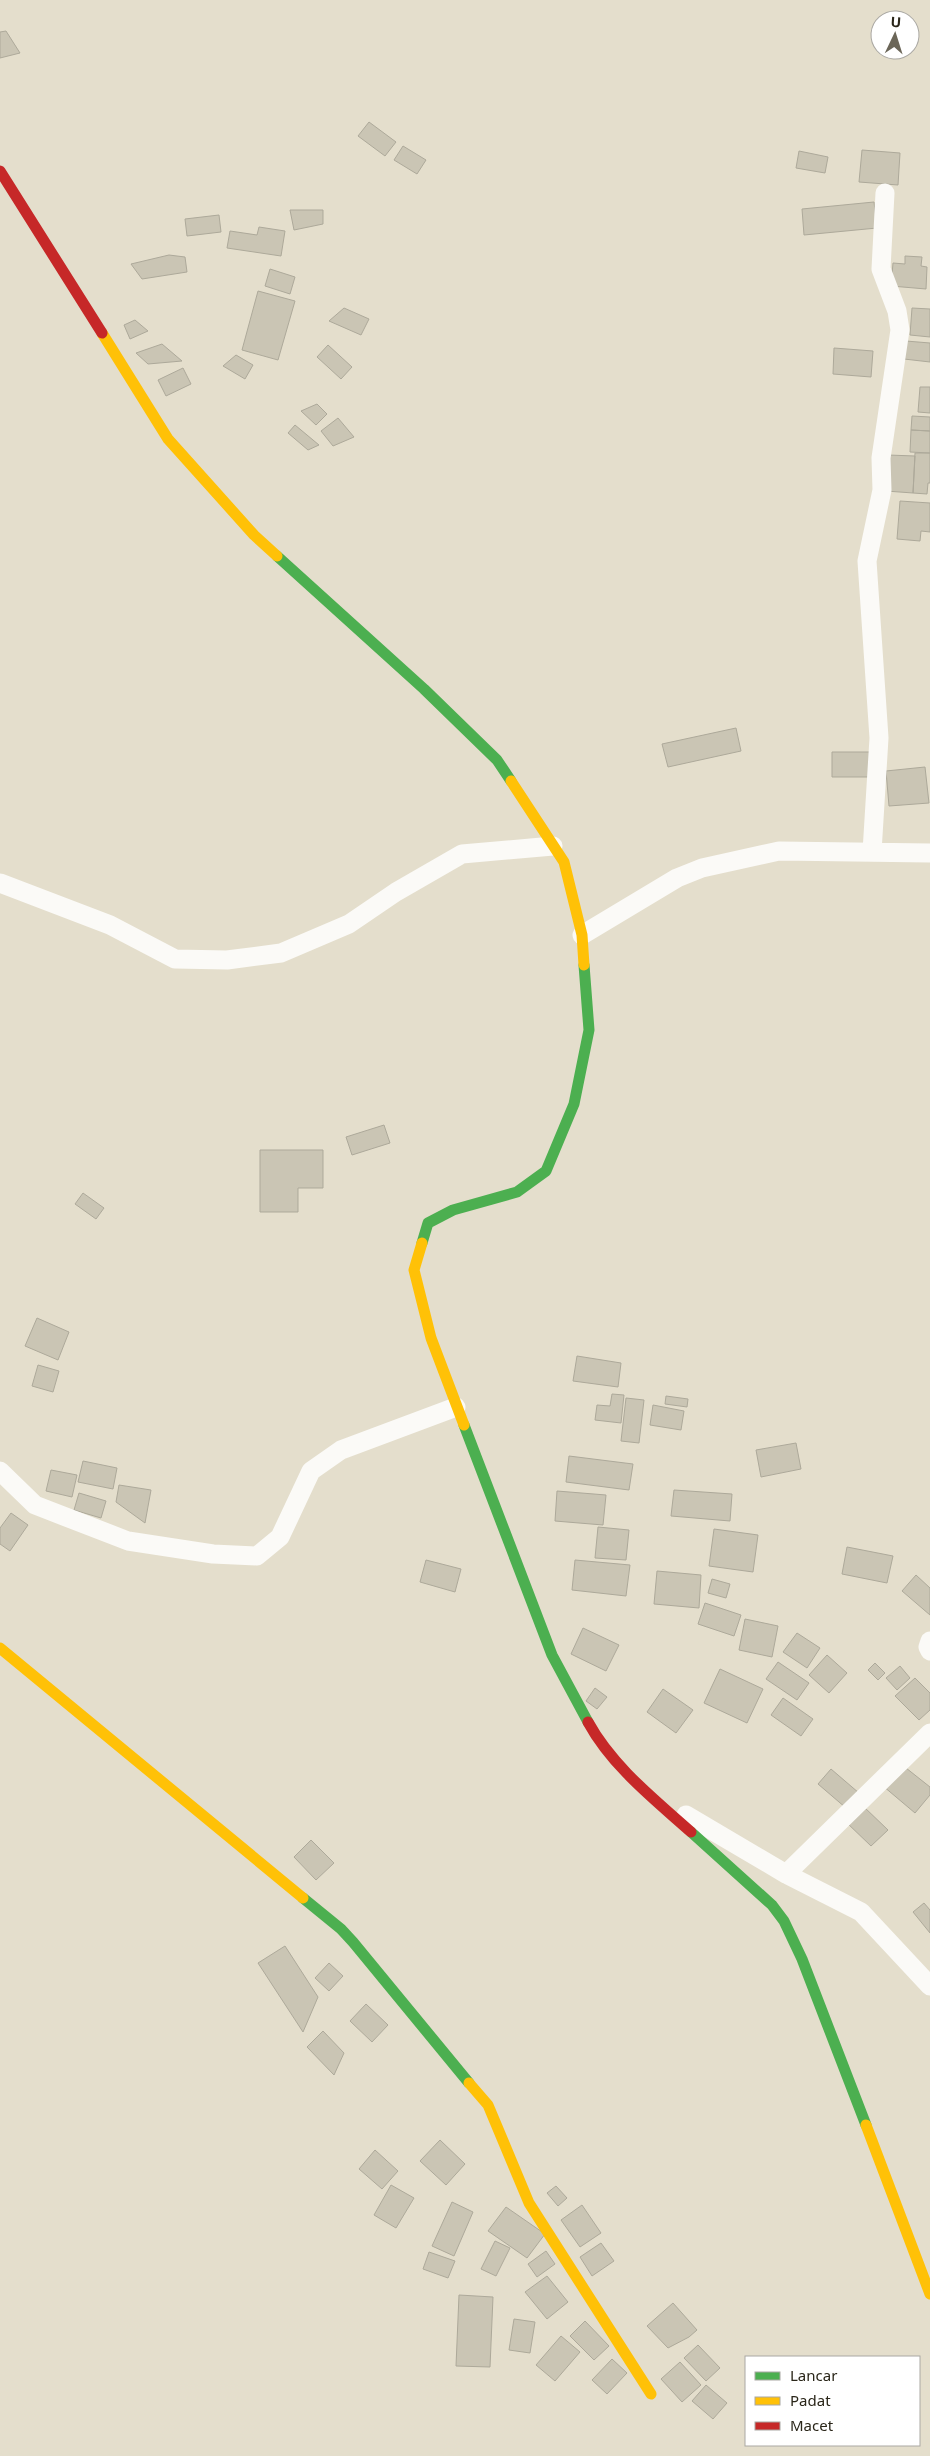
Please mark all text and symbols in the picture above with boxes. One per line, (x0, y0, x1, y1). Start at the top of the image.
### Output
north arrow (870, 10, 920, 60)
text: U (890, 12, 902, 31)
legend (745, 2356, 920, 2446)
text: Lancar (790, 2365, 837, 2385)
text: Padat (790, 2390, 831, 2410)
text: Macet (790, 2415, 834, 2435)

